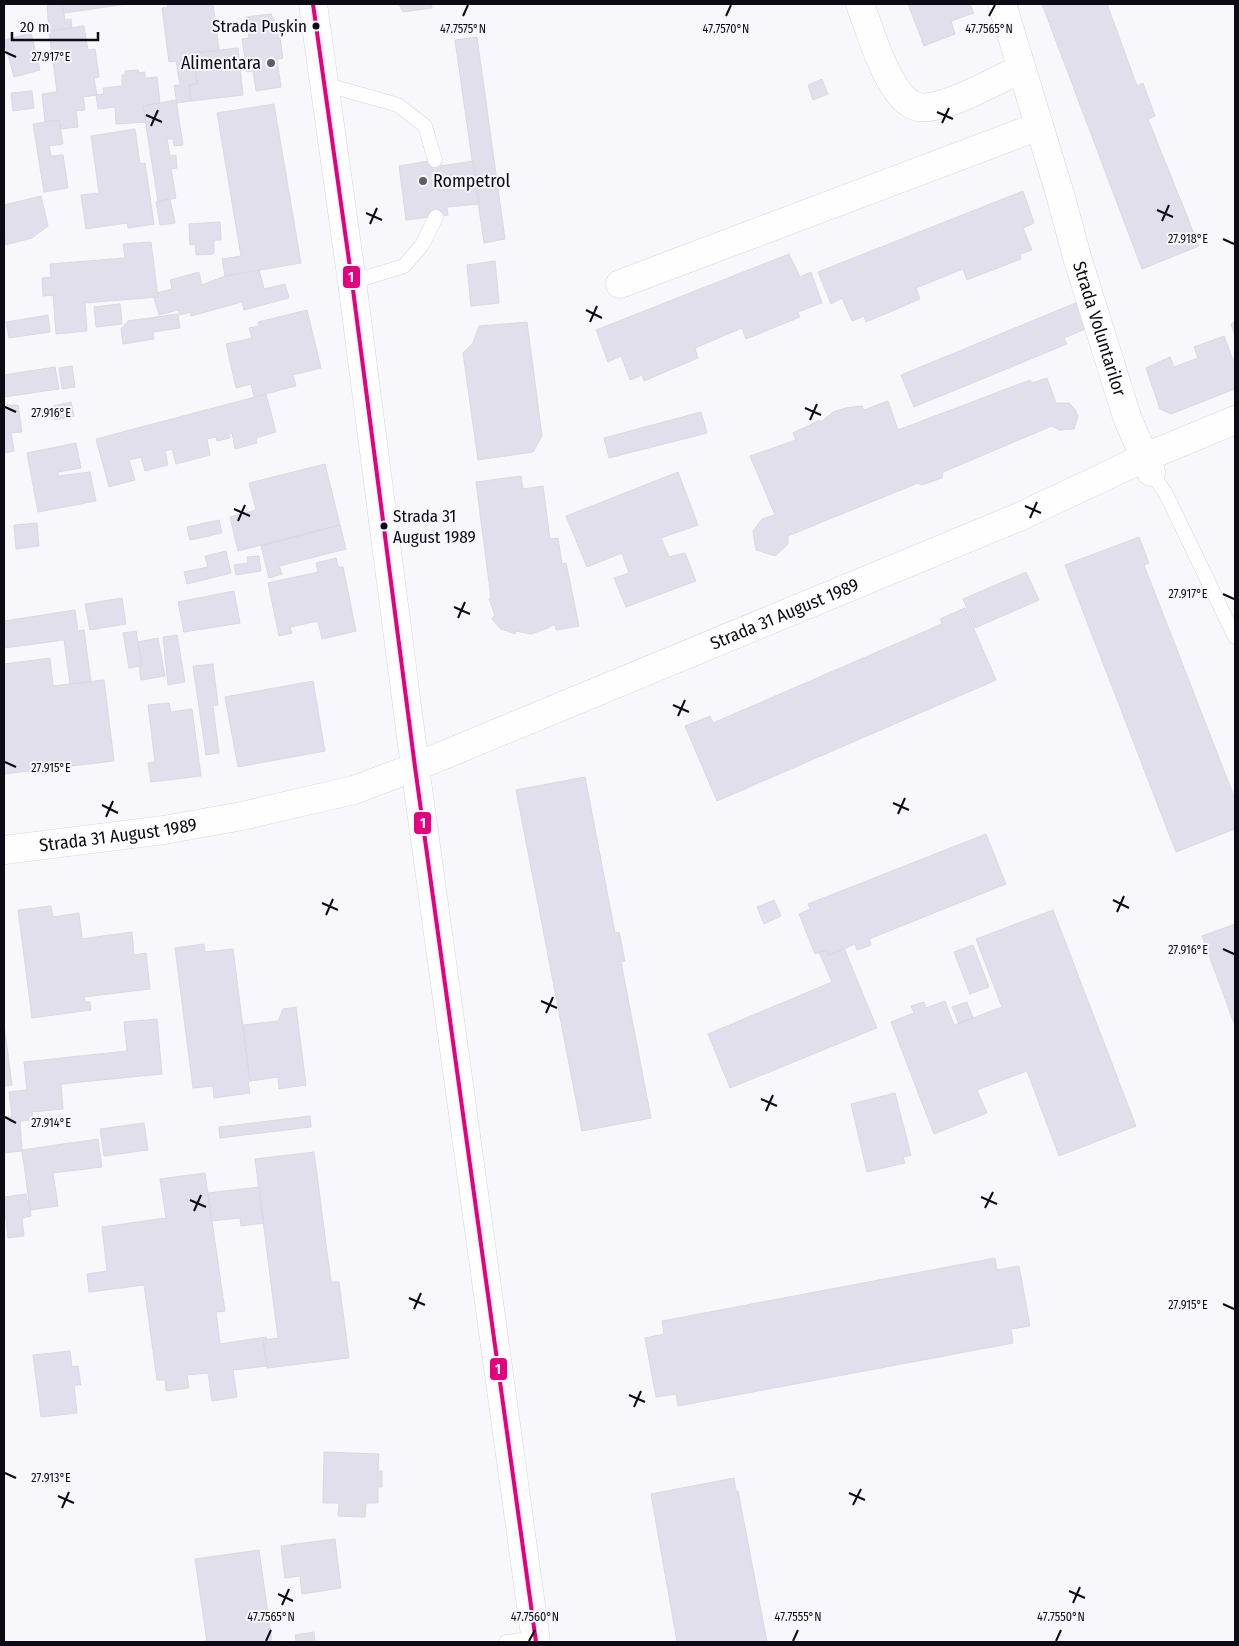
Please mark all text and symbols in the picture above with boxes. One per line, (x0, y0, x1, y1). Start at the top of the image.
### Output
scale bar (12, 10, 99, 42)
place label: Strada Pușkin (212, 16, 307, 37)
text: 20 m (20, 18, 50, 36)
marker: Strada Pușkin (311, 21, 321, 31)
text: 47.7575°N (440, 22, 486, 36)
text: 47.7570°N (703, 22, 749, 36)
text: 47.7565°N (965, 22, 1013, 36)
text: 27.917°E (32, 50, 71, 64)
place label: Alimentara (181, 52, 261, 74)
marker: Alimentara (265, 57, 277, 69)
place label: Rompetrol (433, 170, 510, 192)
marker: Rompetrol (417, 175, 429, 187)
text: 27.918°E (1168, 232, 1208, 246)
street label: Strada Voluntarilor (1068, 259, 1131, 399)
line badge: 1 (342, 265, 361, 289)
text: 1 (348, 269, 354, 286)
text: 27.916°E (31, 406, 71, 420)
place label: Strada 31 August 1989 (393, 506, 476, 548)
marker: Strada 31 August 1989 (379, 521, 389, 531)
street label: Strada 31 August 1989 (707, 574, 862, 655)
text: 27.917°E (1169, 587, 1208, 601)
text: 27.915°E (31, 761, 71, 775)
line badge: 1 (413, 811, 432, 835)
street label: Strada 31 August 1989 (38, 813, 199, 856)
text: 1 (420, 815, 426, 832)
text: 27.916°E (1168, 943, 1208, 957)
text: 27.914°E (31, 1116, 71, 1130)
text: 27.915°E (1168, 1298, 1208, 1312)
line badge: 1 (489, 1357, 508, 1381)
text: 1 (495, 1361, 501, 1378)
text: 27.913°E (31, 1471, 71, 1485)
text: 47.7565°N (247, 1610, 295, 1624)
text: 47.7560°N (511, 1610, 559, 1624)
text: 47.7555°N (775, 1610, 821, 1624)
text: 47.7550°N (1037, 1610, 1085, 1624)

